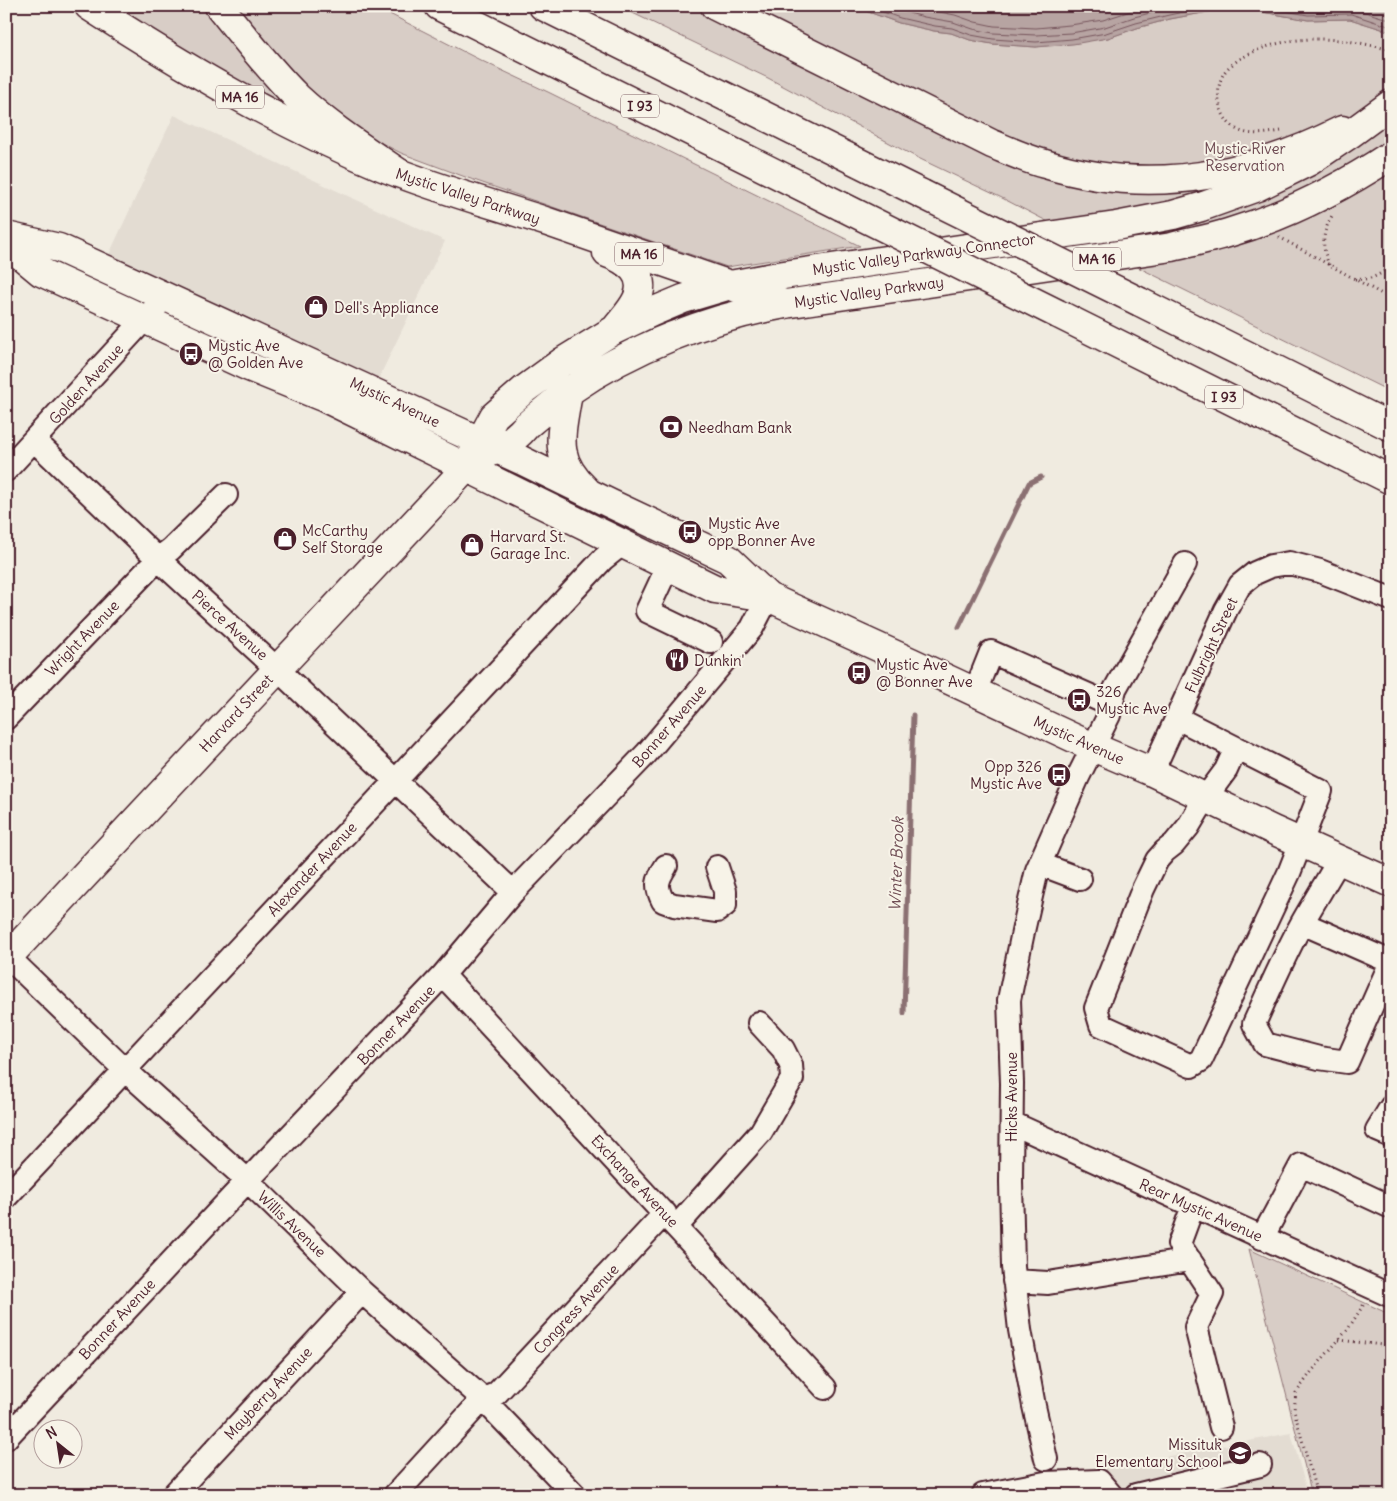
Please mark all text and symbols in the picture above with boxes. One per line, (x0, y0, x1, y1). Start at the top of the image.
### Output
road number: MA 16 (216, 85, 264, 108)
road number: I 93 (621, 94, 659, 118)
park label: Mystic River Reservation (1204, 139, 1286, 175)
street label: Mystic Valley Parkway (393, 164, 543, 228)
street label: Mystic Valley Parkway Connector (811, 229, 1037, 279)
road number: MA 16 (615, 242, 663, 266)
road number: MA 16 (1073, 248, 1121, 270)
street label: Mystic Valley Parkway (793, 272, 945, 312)
shop icon: Dell's Appliance (303, 294, 329, 320)
place label: Dell's Appliance (334, 298, 439, 317)
place label: Mystic Ave @ Golden Ave (208, 336, 303, 372)
street label: Golden Avenue (45, 340, 127, 428)
bus stop icon: Mystic Ave @ Golden Ave (178, 341, 204, 367)
street label: Mystic Avenue (347, 373, 443, 431)
road number: I 93 (1205, 386, 1243, 408)
bank icon: Needham Bank (658, 414, 684, 440)
place label: Needham Bank (688, 418, 792, 437)
place label: Mystic Ave opp Bonner Ave (708, 514, 815, 550)
bus stop icon: Mystic Ave opp Bonner Ave (677, 519, 703, 545)
place label: McCarthy Self Storage (302, 521, 383, 557)
shop icon: McCarthy Self Storage (272, 526, 298, 552)
place label: Harvard St. Garage Inc. (490, 527, 570, 563)
shop icon: Harvard St. Garage Inc. (459, 532, 485, 558)
street label: Pierce Avenue (188, 586, 272, 664)
street label: Fulbright Street (1181, 594, 1241, 696)
street label: Wright Avenue (41, 596, 123, 680)
restaurant icon: Dunkin' (664, 647, 690, 673)
place label: Dunkin' (694, 651, 745, 670)
place label: Mystic Ave @ Bonner Ave (876, 655, 973, 691)
bus stop icon: Mystic Ave @ Bonner Ave (846, 660, 872, 686)
street label: Harvard Street (195, 670, 277, 756)
street label: Bonner Avenue (628, 681, 710, 771)
place label: 326 Mystic Ave (1096, 682, 1168, 718)
bus stop icon: 326 Mystic Ave (1066, 687, 1092, 713)
street label: Mystic Avenue (1031, 712, 1127, 768)
place label: Opp 326 Mystic Ave (970, 757, 1042, 793)
bus stop icon: Opp 326 Mystic Ave (1046, 762, 1072, 788)
water label: Winter Brook (884, 815, 908, 912)
street label: Alexander Avenue (263, 818, 361, 920)
street label: Bonner Avenue (353, 981, 439, 1069)
street label: Hicks Avenue (1002, 1052, 1021, 1142)
street label: Exchange Avenue (587, 1131, 683, 1231)
street label: Rear Mystic Avenue (1136, 1174, 1266, 1246)
street label: Willis Avenue (254, 1187, 330, 1261)
street label: Congress Avenue (529, 1260, 623, 1358)
street label: Bonner Avenue (75, 1275, 159, 1363)
street label: Mayberry Avenue (220, 1343, 316, 1443)
north arrow (32, 1418, 82, 1468)
text: N (43, 1423, 60, 1443)
place label: Missituk Elementary School (1095, 1435, 1222, 1471)
school or university icon: Missituk Elementary School (1227, 1440, 1253, 1466)

